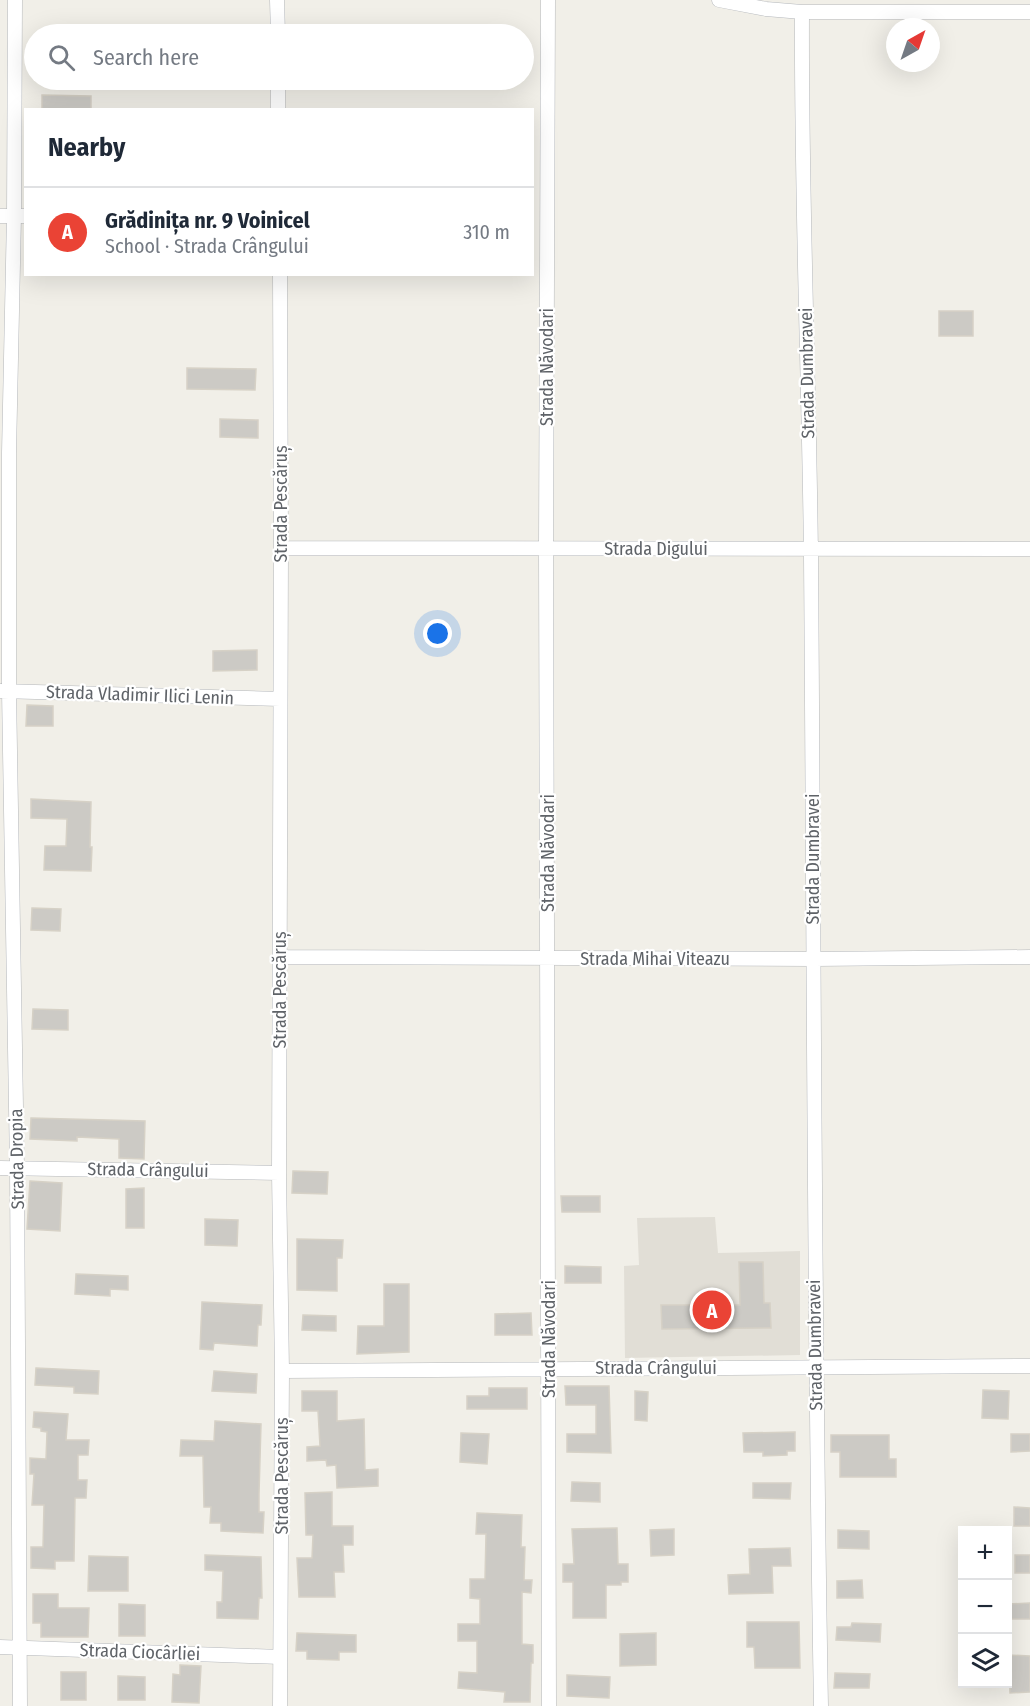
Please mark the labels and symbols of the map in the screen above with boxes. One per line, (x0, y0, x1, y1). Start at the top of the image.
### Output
north arrow (886, 18, 940, 72)
street label: Strada Dumbravei (795, 307, 819, 439)
street label: Strada Năvodari (536, 308, 558, 426)
street label: Strada Pescăruș (270, 445, 292, 563)
street label: Strada Digului (604, 538, 708, 560)
your location (423, 619, 452, 648)
street label: Strada Vladimir Ilici Lenin (46, 681, 234, 709)
street label: Strada Năvodari (537, 794, 559, 912)
street label: Strada Dumbravei (802, 794, 824, 925)
street label: Strada Pescăruș (269, 931, 291, 1049)
street label: Strada Mihai Viteazu (580, 948, 730, 970)
street label: Strada Dropia (5, 1108, 29, 1210)
street label: Strada Crângului (87, 1158, 209, 1182)
street label: Strada Dumbravei (803, 1279, 827, 1411)
street label: Strada Năvodari (538, 1280, 560, 1398)
pin: A (692, 1288, 732, 1332)
street label: Strada Crângului (595, 1357, 717, 1379)
street label: Strada Pescăruș (271, 1417, 293, 1535)
street label: Strada Ciocârliei (79, 1639, 201, 1665)

